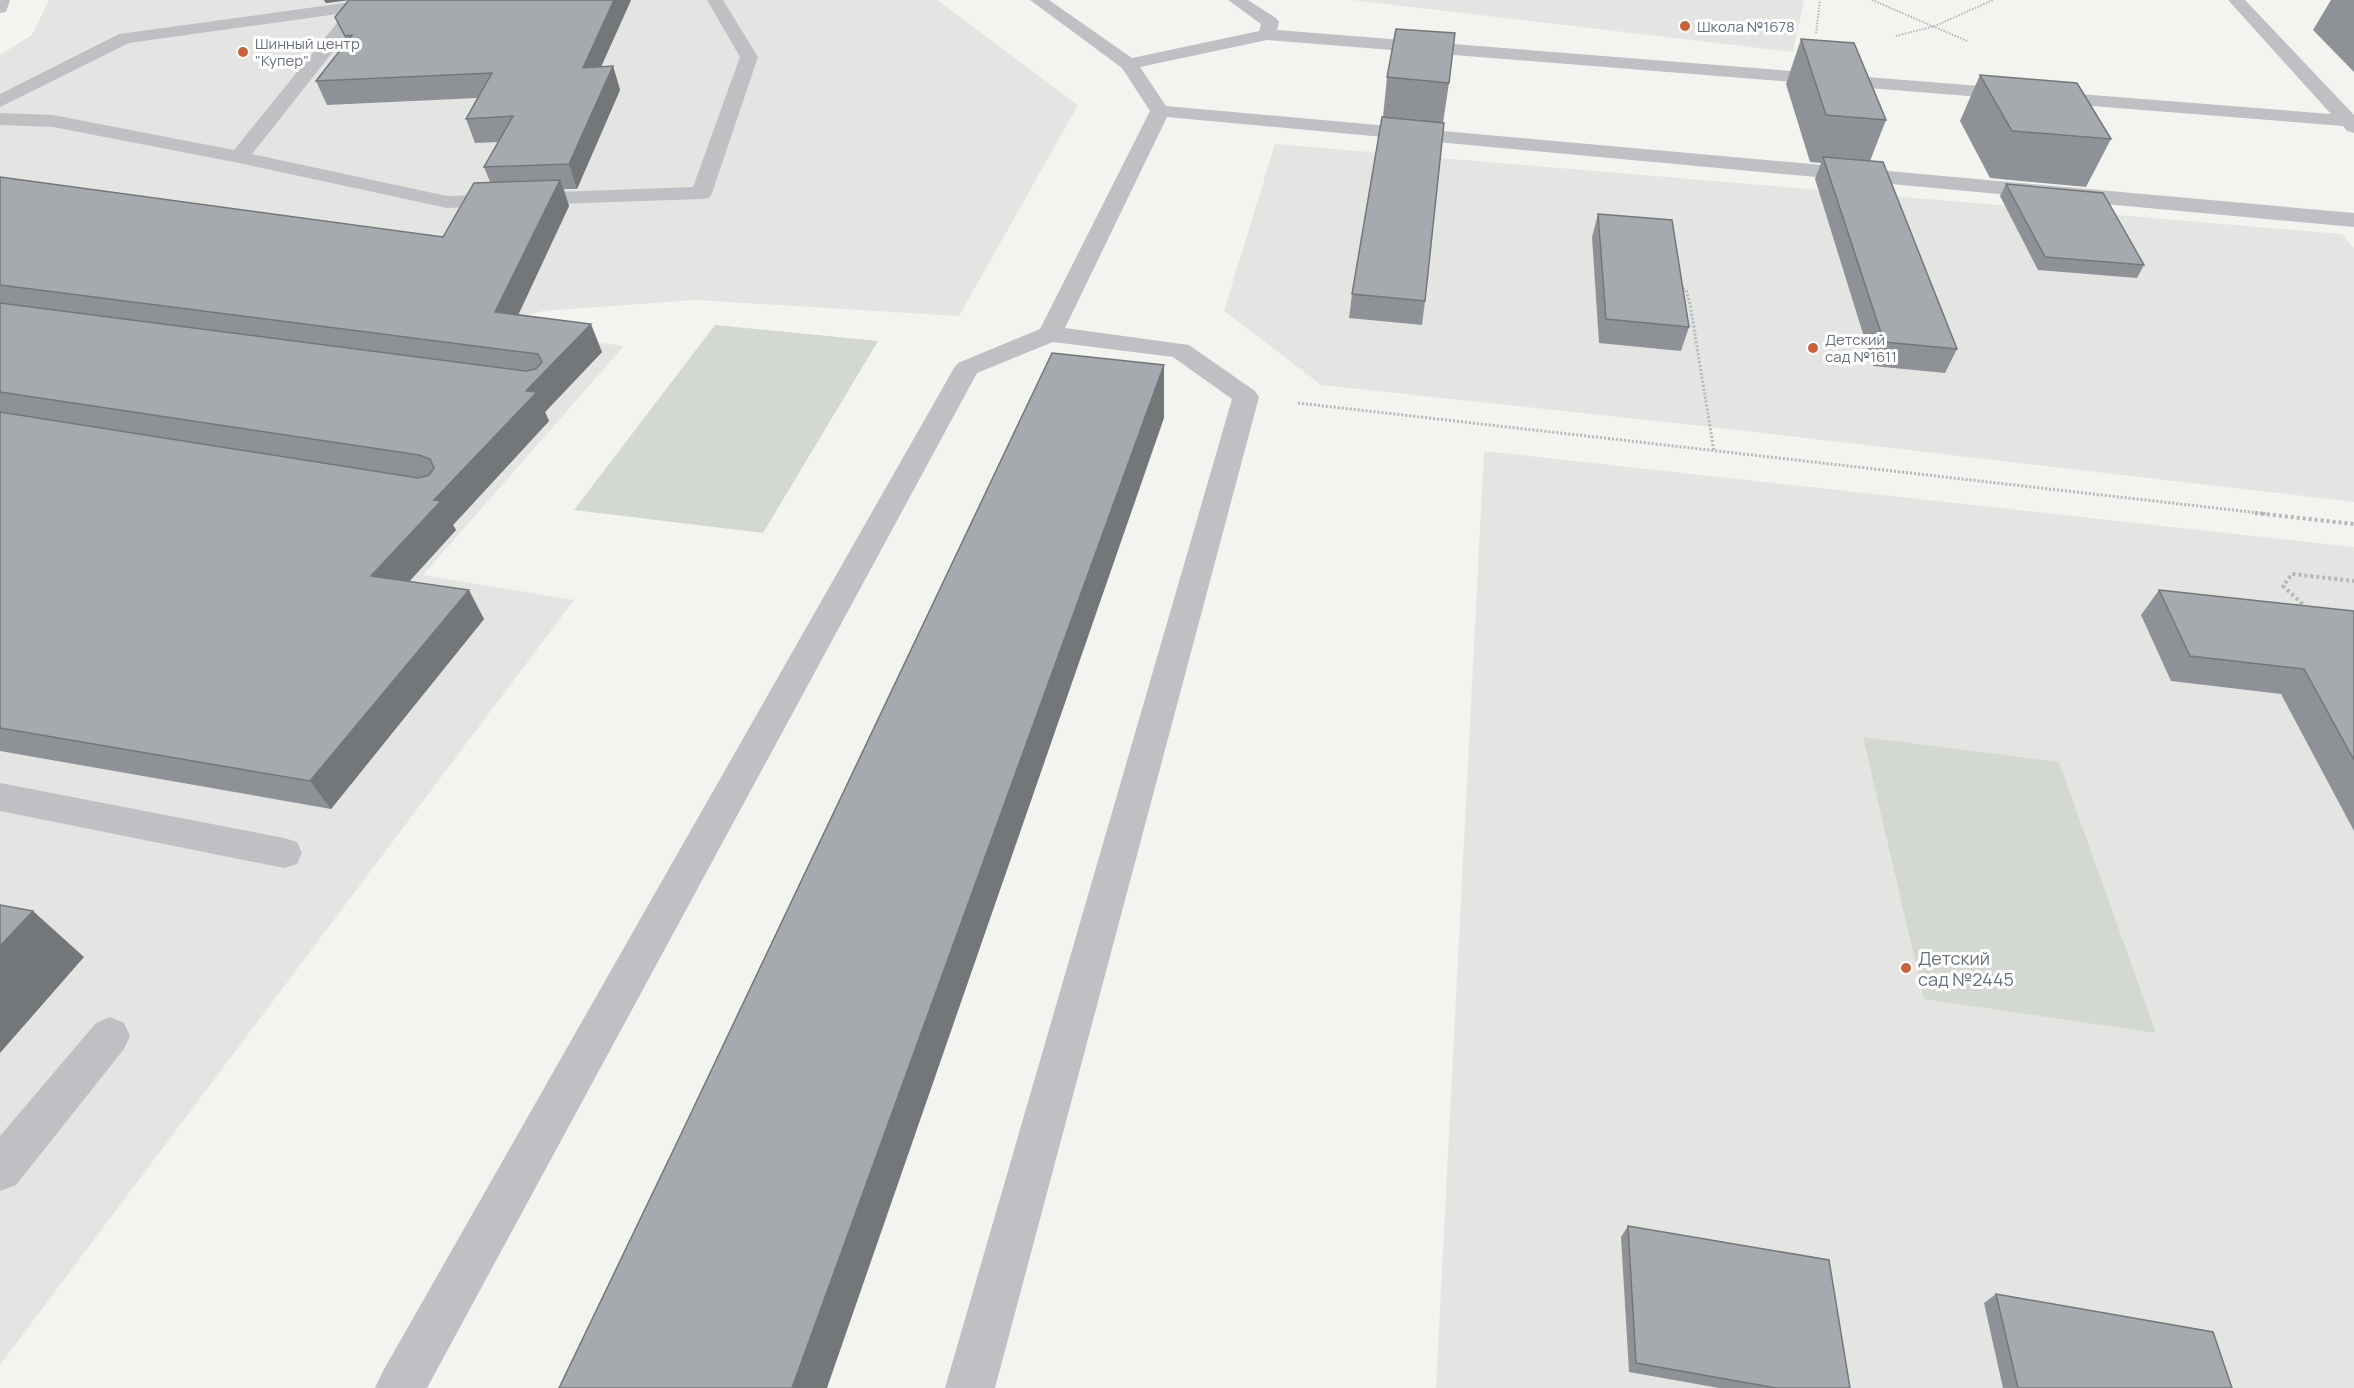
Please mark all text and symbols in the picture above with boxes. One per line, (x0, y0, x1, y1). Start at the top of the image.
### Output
place label: Школа №1678 (1697, 16, 1795, 37)
marker: Школа №1678 (1678, 19, 1692, 33)
place label: Шинный центр "Купер" (255, 33, 360, 71)
marker: Шинный центр "Купер" (236, 45, 250, 59)
place label: Детский сад №1611 (1825, 329, 1897, 367)
marker: Детский сад №1611 (1806, 341, 1820, 355)
place label: Детский сад №2445 (1918, 946, 2014, 991)
marker: Детский сад №2445 (1899, 961, 1913, 975)

